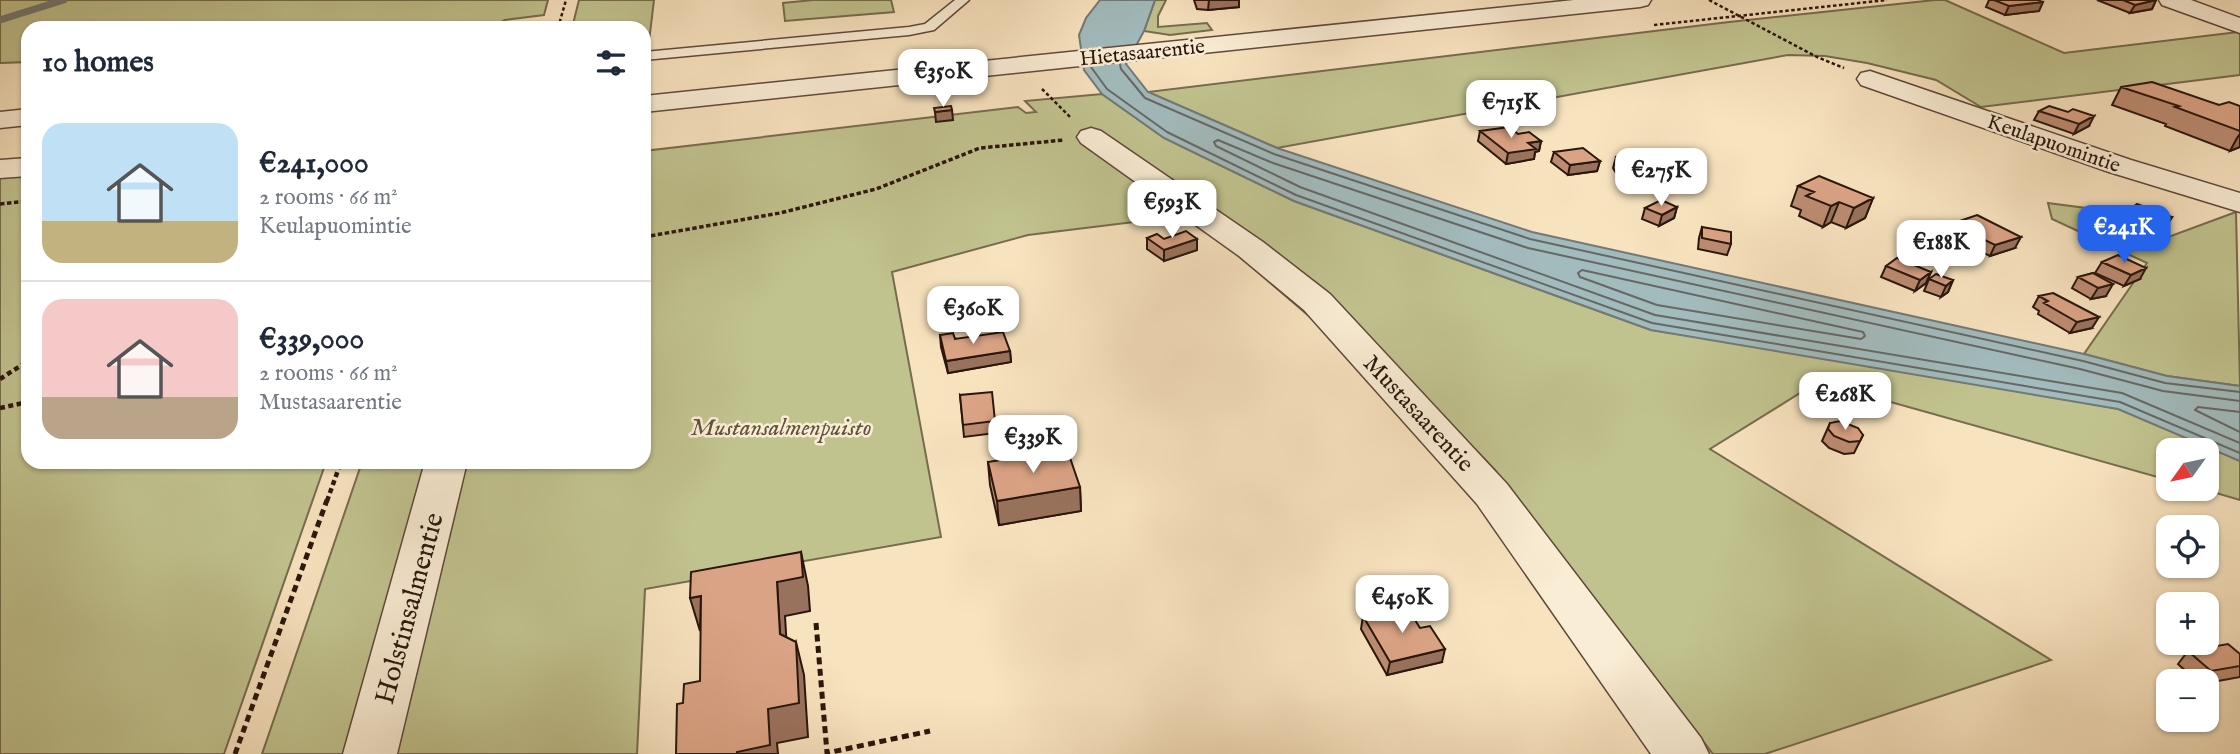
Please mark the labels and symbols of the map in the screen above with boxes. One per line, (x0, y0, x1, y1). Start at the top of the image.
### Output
street label: Hietasaarentie (1078, 33, 1207, 73)
pin: €350K (894, 50, 992, 109)
pin: €715K (1462, 80, 1560, 140)
street label: Keulapuomintie (1983, 109, 2124, 180)
pin: €275K (1612, 148, 1710, 208)
pin: €593K (1123, 180, 1221, 240)
pin: €241K (2075, 205, 2173, 265)
pin: €188K (1892, 220, 1990, 280)
pin: €360K (924, 286, 1022, 346)
street label: Mustasaarentie (1356, 349, 1480, 479)
pin: €268K (1796, 372, 1894, 432)
park label: Mustansalmenpuisto (690, 413, 872, 444)
pin: €339K (984, 416, 1082, 475)
north arrow (2156, 438, 2219, 500)
street label: Holstinsalmentie (368, 509, 453, 708)
pin: €450K (1353, 576, 1451, 635)

